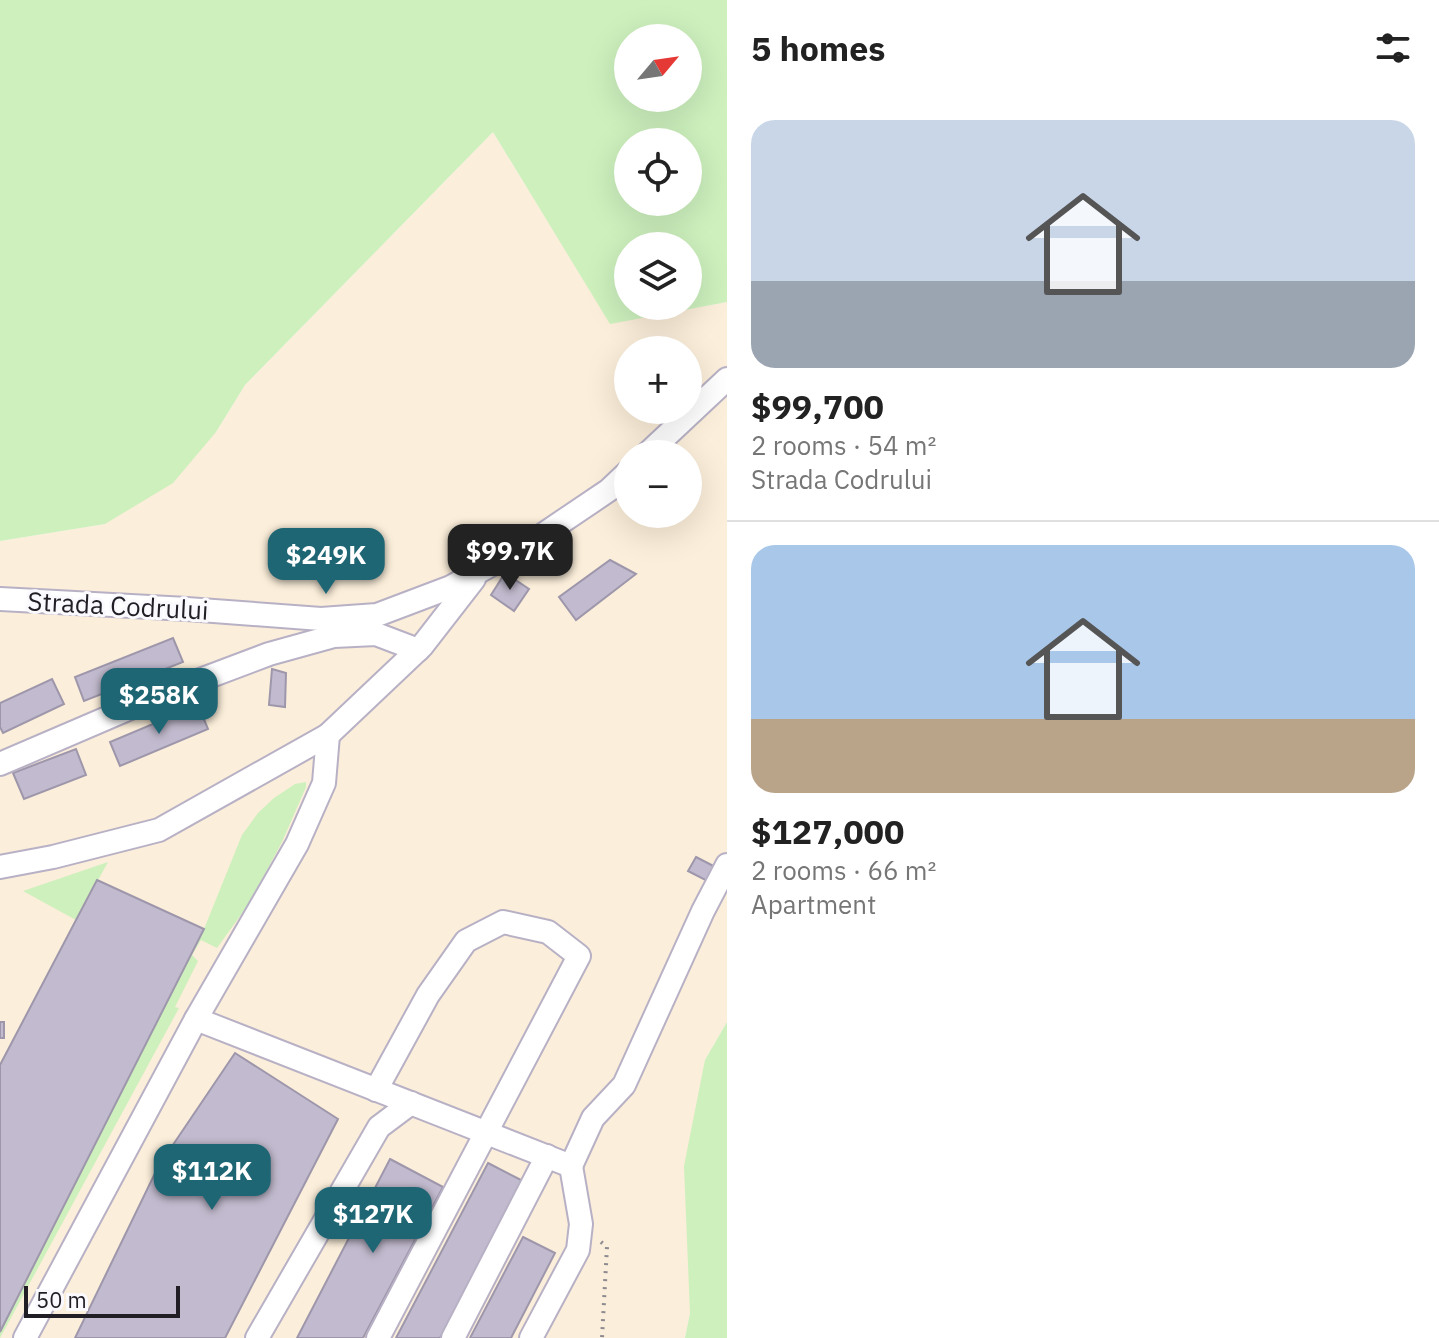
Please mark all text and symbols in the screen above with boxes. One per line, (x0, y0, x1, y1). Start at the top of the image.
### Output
north arrow (614, 24, 702, 112)
map controls (614, 24, 702, 528)
text: 5 homes (751, 26, 886, 70)
icon: filters (1371, 26, 1415, 70)
button: locate (614, 128, 702, 216)
icon: home (1011, 172, 1155, 316)
button: layers (614, 232, 702, 320)
button: + (614, 336, 702, 424)
text: $99,700 (751, 384, 884, 428)
text: 2 rooms · 54 m² (751, 428, 936, 462)
button: − (614, 440, 702, 528)
text: Strada Codrului (751, 462, 932, 496)
pin: $99.7K (445, 524, 575, 592)
pin: $249K (270, 528, 382, 596)
text: $99.7K (466, 533, 554, 567)
text: $249K (286, 537, 366, 571)
street label: Strada Codrului (27, 583, 209, 627)
icon: home (1011, 597, 1155, 741)
pin: $258K (103, 668, 215, 736)
text: $258K (119, 677, 199, 711)
text: $127,000 (751, 809, 904, 853)
text: 2 rooms · 66 m² (751, 853, 936, 887)
text: Apartment (751, 887, 876, 921)
pin: $112K (156, 1144, 268, 1212)
text: $112K (172, 1153, 252, 1187)
pin: $127K (317, 1187, 429, 1255)
text: $127K (333, 1196, 413, 1230)
scale bar (24, 1282, 180, 1318)
text: 50 m (36, 1285, 87, 1314)

